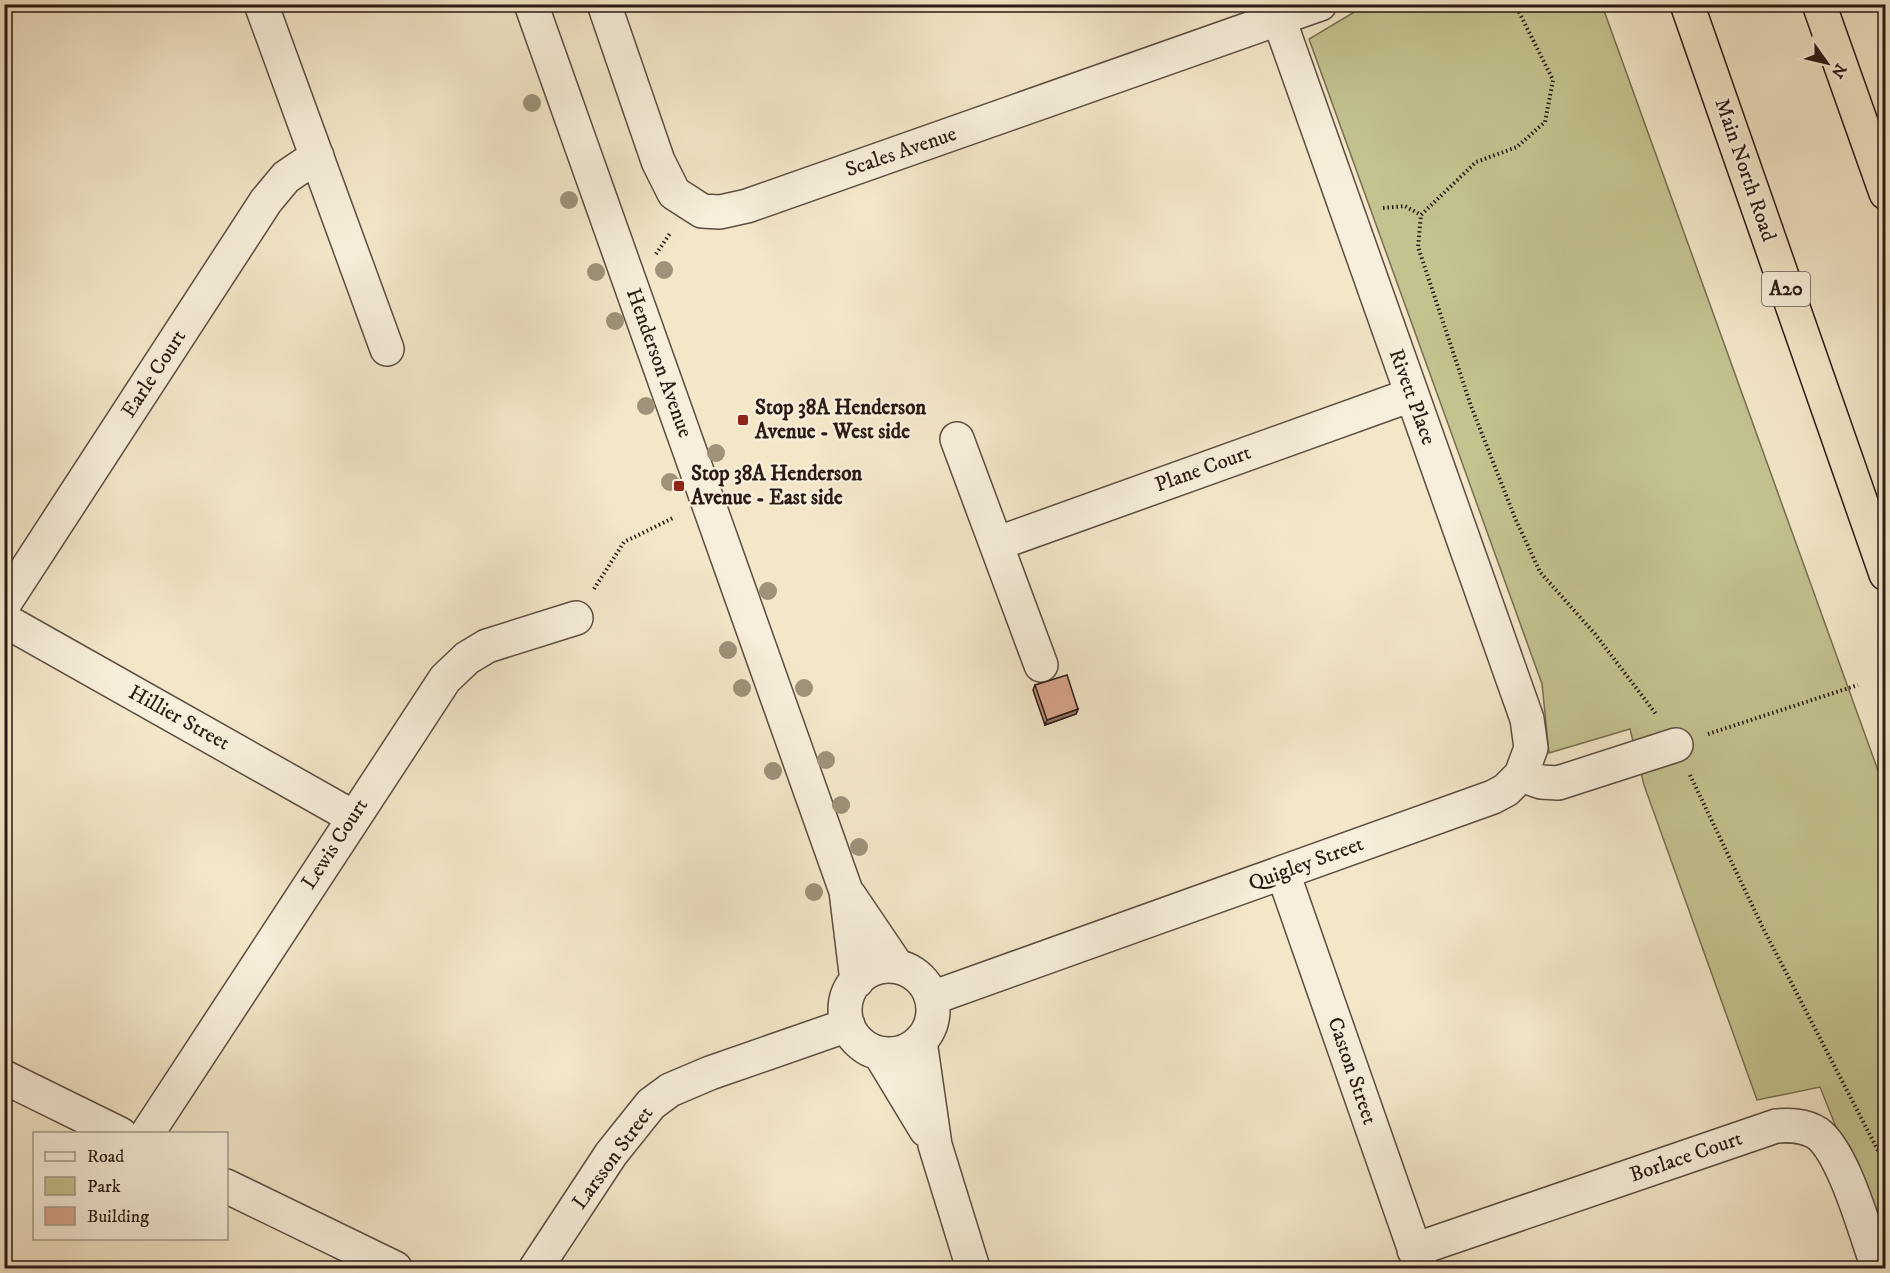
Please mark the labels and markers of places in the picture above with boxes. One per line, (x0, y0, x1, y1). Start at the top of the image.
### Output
place label: Stop 38A Henderson Avenue - West side (754, 395, 927, 445)
marker: Stop 38A Henderson Avenue - West side (736, 413, 750, 427)
place label: Stop 38A Henderson Avenue - East side (690, 461, 863, 511)
marker: Stop 38A Henderson Avenue - East side (672, 479, 686, 493)

